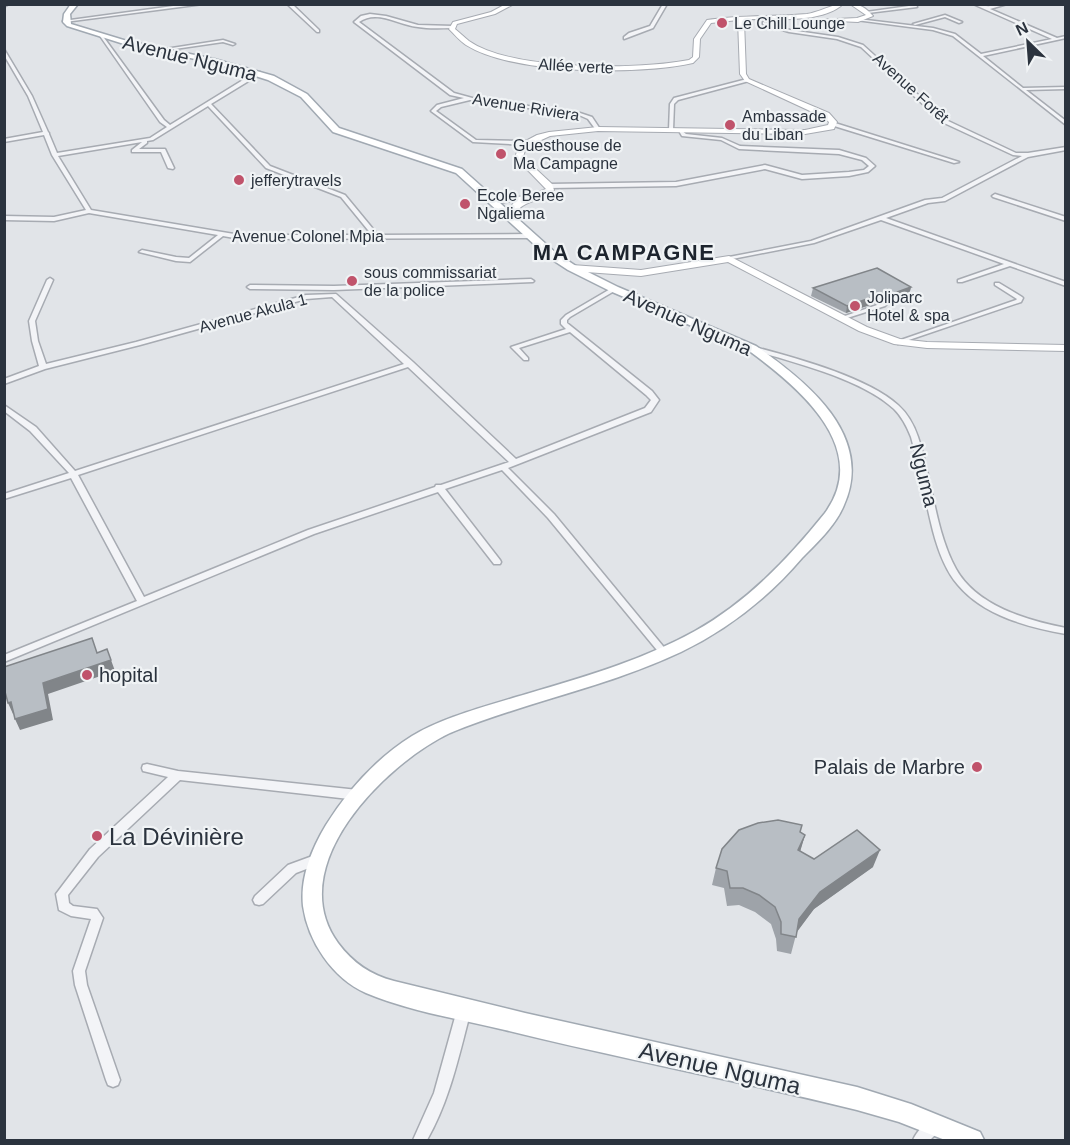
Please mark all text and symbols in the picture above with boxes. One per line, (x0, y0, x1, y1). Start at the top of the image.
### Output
north arrow (998, 12, 1058, 72)
place label: Le Chill Lounge (734, 15, 845, 32)
marker: Le Chill Lounge (715, 16, 729, 30)
text: N (1013, 19, 1031, 39)
street label: Avenue Nguma (121, 31, 260, 86)
street label: Avenue Forêt (870, 50, 953, 127)
street label: Allée verte (538, 56, 614, 76)
street label: Avenue Riviera (471, 90, 581, 124)
place label: Ambassade du Liban (742, 108, 827, 143)
marker: Ambassade du Liban (723, 118, 737, 132)
place label: Guesthouse de Ma Campagne (513, 137, 622, 172)
marker: Guesthouse de Ma Campagne (494, 147, 508, 161)
place label: jefferytravels (250, 172, 341, 189)
marker: jefferytravels (232, 173, 246, 187)
place label: Ecole Beree Ngaliema (477, 187, 564, 222)
marker: Ecole Beree Ngaliema (458, 197, 472, 211)
street label: Avenue Colonel Mpia (232, 228, 384, 245)
district label: MA CAMPAGNE (533, 240, 715, 265)
place label: sous commissariat de la police (364, 264, 497, 299)
marker: sous commissariat de la police (345, 274, 359, 288)
street label: Avenue Nguma (621, 284, 756, 360)
place label: Joliparc Hotel & spa (867, 289, 950, 324)
street label: Avenue Akula 1 (197, 290, 309, 336)
marker: Joliparc Hotel & spa (848, 299, 862, 313)
street label: Nguma (906, 441, 943, 510)
place label: hopital (99, 664, 158, 686)
marker: hopital (80, 668, 94, 682)
place label: Palais de Marbre (814, 756, 965, 778)
marker: Palais de Marbre (970, 760, 984, 774)
place label: La Dévinière (109, 823, 244, 850)
marker: La Dévinière (90, 829, 104, 843)
street label: Avenue Nguma (637, 1036, 804, 1100)

